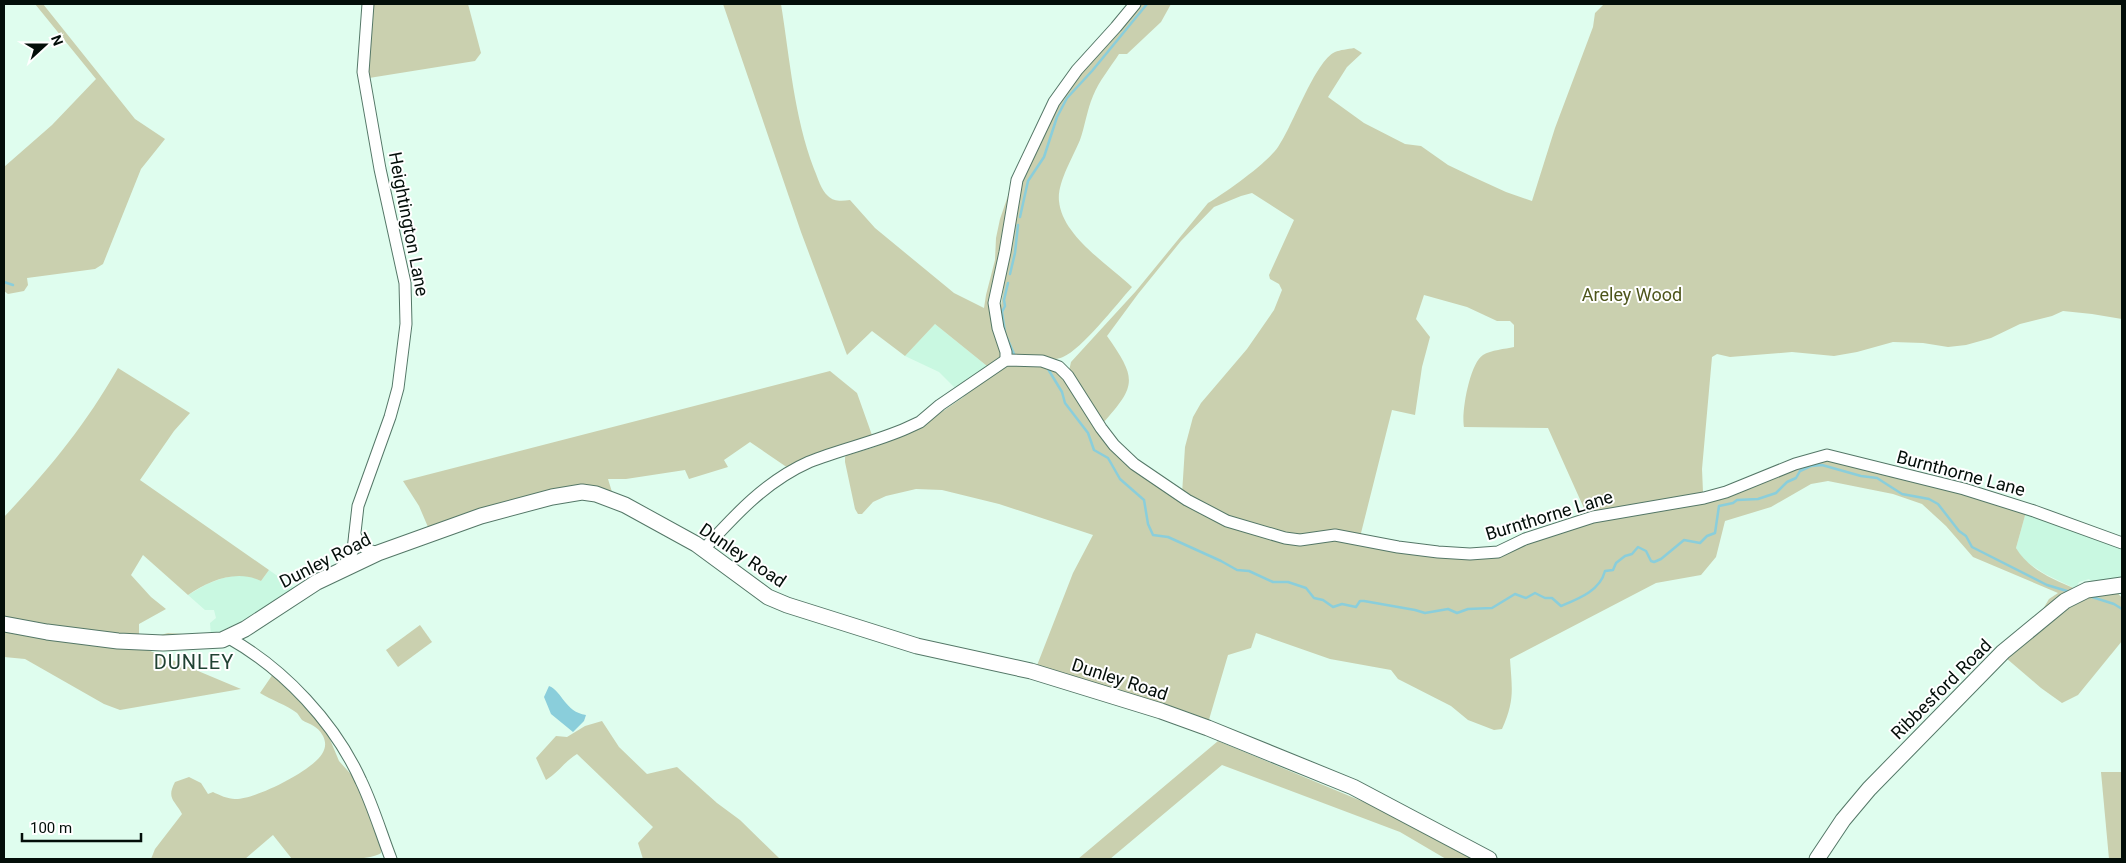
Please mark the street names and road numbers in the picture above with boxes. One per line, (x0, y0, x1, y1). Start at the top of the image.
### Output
street label: Heightington Lane (385, 150, 433, 298)
street label: Burnthorne Lane (1894, 446, 2028, 500)
street label: Burnthorne Lane (1483, 486, 1615, 544)
street label: Dunley Road (696, 518, 790, 592)
street label: Dunley Road (276, 528, 374, 592)
street label: Ribbesford Road (1887, 635, 1995, 743)
street label: Dunley Road (1069, 654, 1171, 704)

